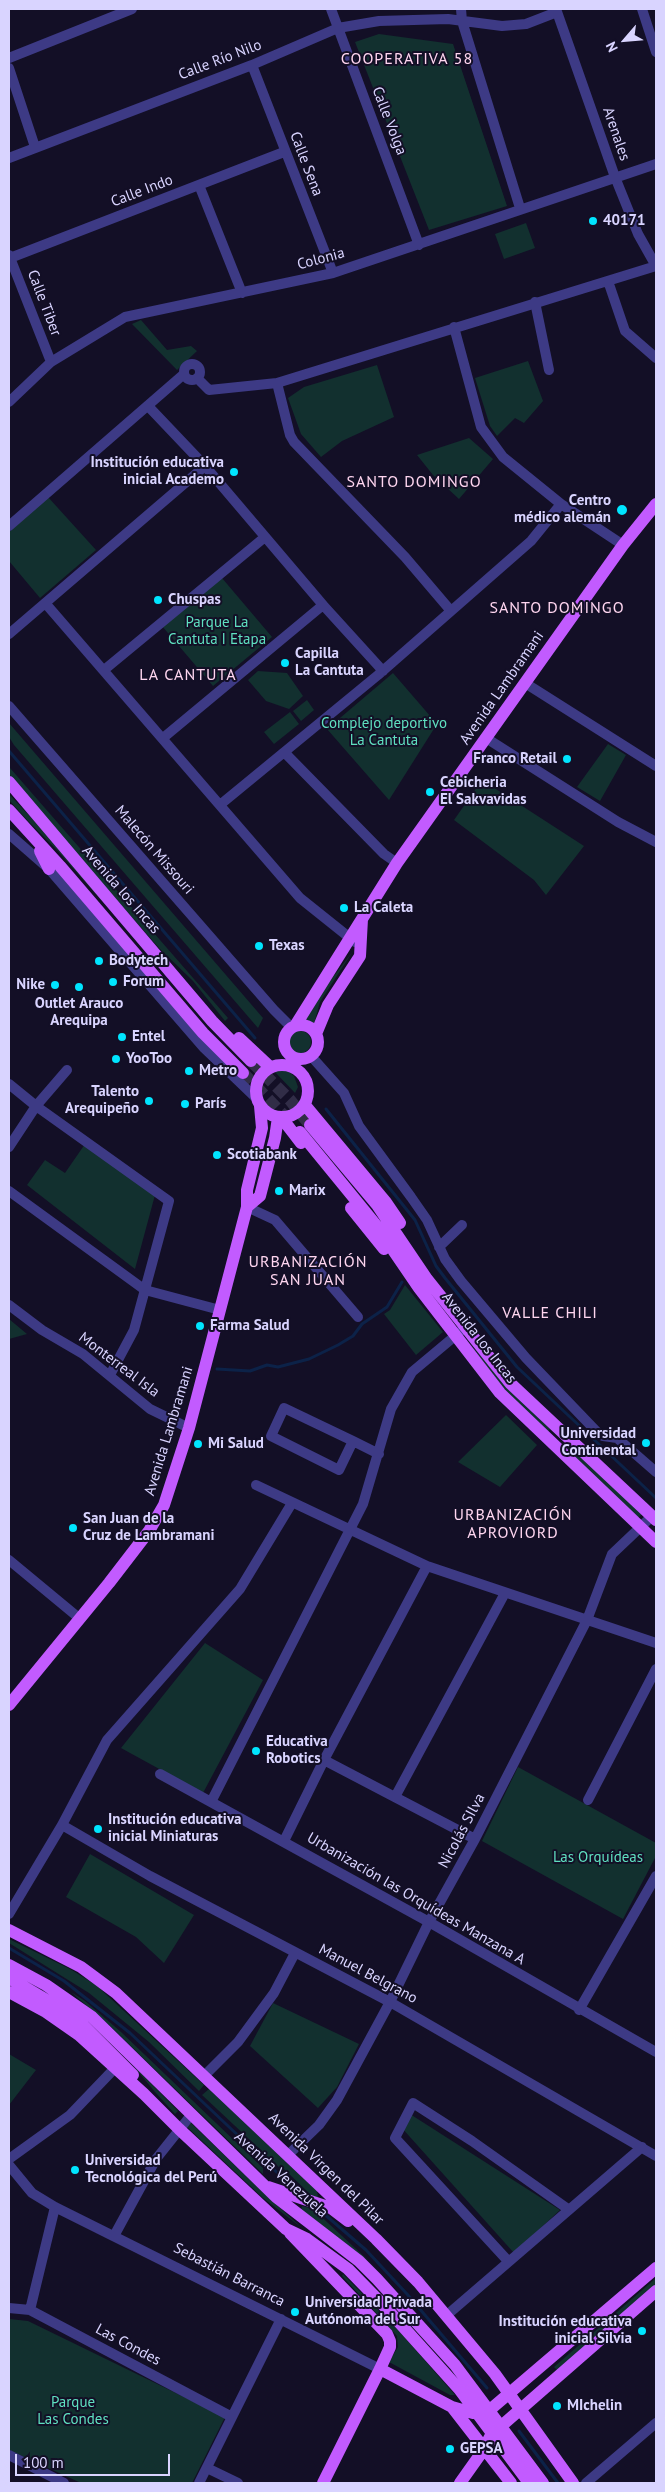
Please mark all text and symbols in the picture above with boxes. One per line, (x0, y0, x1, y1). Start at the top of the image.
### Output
north arrow (600, 15, 650, 65)
street label: Calle Río Nilo (176, 36, 264, 84)
text: N (602, 39, 622, 55)
district label: COOPERATIVA 58 (339, 49, 475, 69)
street label: Calle Volga (368, 84, 410, 158)
street label: Arenales (598, 105, 634, 163)
street label: Calle Sena (286, 129, 326, 199)
street label: Calle Indo (109, 171, 175, 211)
place label: 40171 (603, 212, 646, 230)
marker: 40171 (587, 215, 599, 227)
street label: Colonia (295, 244, 347, 274)
street label: Calle Tiber (23, 267, 65, 339)
place label: Institución educativa inicial Academo (91, 454, 224, 489)
marker: Institución educativa inicial Academo (228, 466, 240, 478)
district label: SANTO DOMINGO (345, 472, 483, 492)
place label: Centro médico alemán (514, 492, 611, 527)
marker: Centro médico alemán (615, 503, 629, 517)
place label: Chuspas (168, 591, 221, 609)
marker: Chuspas (152, 594, 164, 606)
district label: SANTO DOMINGO (488, 598, 626, 618)
park label: Parque La Cantuta I Etapa (168, 614, 266, 649)
street label: Avenida Lambramani (456, 628, 548, 748)
place label: Capilla La Cantuta (295, 645, 364, 680)
marker: Capilla La Cantuta (279, 657, 291, 669)
district label: LA CANTUTA (138, 665, 238, 685)
park label: Complejo deportivo La Cantuta (321, 715, 447, 750)
place label: Franco Retail (473, 750, 557, 768)
marker: Franco Retail (561, 753, 573, 765)
place label: Cebicheria El Sakvavidas (440, 774, 527, 809)
marker: Cebicheria El Sakvavidas (424, 786, 436, 798)
street label: Malecón Missouri (111, 802, 197, 898)
street label: Avenida los Incas (78, 842, 164, 938)
place label: La Caleta (354, 899, 413, 917)
marker: La Caleta (338, 902, 350, 914)
place label: Texas (269, 937, 305, 955)
marker: Texas (253, 940, 265, 952)
place label: Bodytech (109, 952, 168, 970)
marker: Bodytech (93, 955, 105, 967)
place label: Forum (123, 973, 164, 991)
place label: Nike (16, 976, 45, 994)
marker: Forum (107, 976, 119, 988)
marker: Nike (49, 979, 61, 991)
marker: Outlet Arauco Arequipa (73, 981, 85, 993)
place label: Outlet Arauco Arequipa (35, 995, 123, 1030)
place label: Entel (132, 1028, 165, 1046)
marker: Entel (116, 1031, 128, 1043)
place label: YooToo (126, 1050, 172, 1068)
marker: YooToo (110, 1053, 122, 1065)
place label: Metro (199, 1062, 237, 1080)
marker: Metro (183, 1065, 195, 1077)
place label: Talento Arequipeño (65, 1083, 139, 1118)
marker: Talento Arequipeño (143, 1095, 155, 1107)
place label: París (195, 1095, 226, 1113)
marker: París (179, 1098, 191, 1110)
place label: Scotiabank (227, 1146, 297, 1164)
marker: Scotiabank (211, 1149, 223, 1161)
place label: Marix (289, 1182, 326, 1200)
marker: Marix (273, 1185, 285, 1197)
district label: URBANIZACIÓN SAN JUAN (247, 1252, 369, 1290)
street label: Avenida los Incas (438, 1289, 520, 1387)
district label: VALLE CHILI (501, 1303, 599, 1323)
place label: Farma Salud (210, 1317, 290, 1335)
marker: Farma Salud (194, 1320, 206, 1332)
street label: Monterreal Isla (75, 1329, 163, 1401)
street label: Avenida Lambramani (141, 1364, 197, 1498)
place label: Universidad Continental (560, 1425, 636, 1460)
place label: Mi Salud (208, 1435, 264, 1453)
marker: Universidad Continental (640, 1437, 652, 1449)
marker: Mi Salud (192, 1438, 204, 1450)
district label: URBANIZACIÓN APROVIORD (452, 1505, 574, 1543)
place label: San Juan de la Cruz de Lambramani (83, 1510, 214, 1545)
marker: San Juan de la Cruz de Lambramani (67, 1522, 79, 1534)
place label: Educativa Robotics (266, 1733, 328, 1768)
marker: Educativa Robotics (250, 1745, 262, 1757)
street label: Nicolás SIlva (435, 1791, 489, 1871)
place label: Institución educativa inicial Miniaturas (108, 1811, 241, 1846)
marker: Institución educativa inicial Miniaturas (92, 1823, 104, 1835)
street label: Urbanización las Orquídeas Manzana A (304, 1829, 528, 1969)
park label: Las Orquídeas (553, 1849, 643, 1867)
street label: Manuel Belgrano (316, 1940, 420, 2008)
street label: Avenida Virgen del Pilar (265, 2109, 387, 2229)
street label: Avenida Venezuela (230, 2128, 332, 2222)
place label: Universidad Tecnológica del Perú (85, 2152, 217, 2187)
marker: Universidad Tecnológica del Perú (69, 2164, 81, 2176)
street label: Sebastián Barranca (170, 2239, 288, 2311)
place label: Universidad Privada Autónoma del Sur (305, 2294, 432, 2329)
marker: Universidad Privada Autónoma del Sur (289, 2306, 301, 2318)
place label: Institución educativa inicial Silvia (499, 2313, 632, 2348)
street label: Las Condes (92, 2320, 164, 2370)
marker: Institución educativa inicial Silvia (636, 2325, 648, 2337)
park label: Parque Las Condes (37, 2394, 109, 2429)
place label: MIchelin (567, 2397, 622, 2415)
marker: MIchelin (551, 2400, 563, 2412)
place label: GEPSA (460, 2440, 503, 2458)
marker: GEPSA (444, 2443, 456, 2455)
scale bar (18, 2444, 172, 2476)
text: 100 m (23, 2453, 64, 2472)

